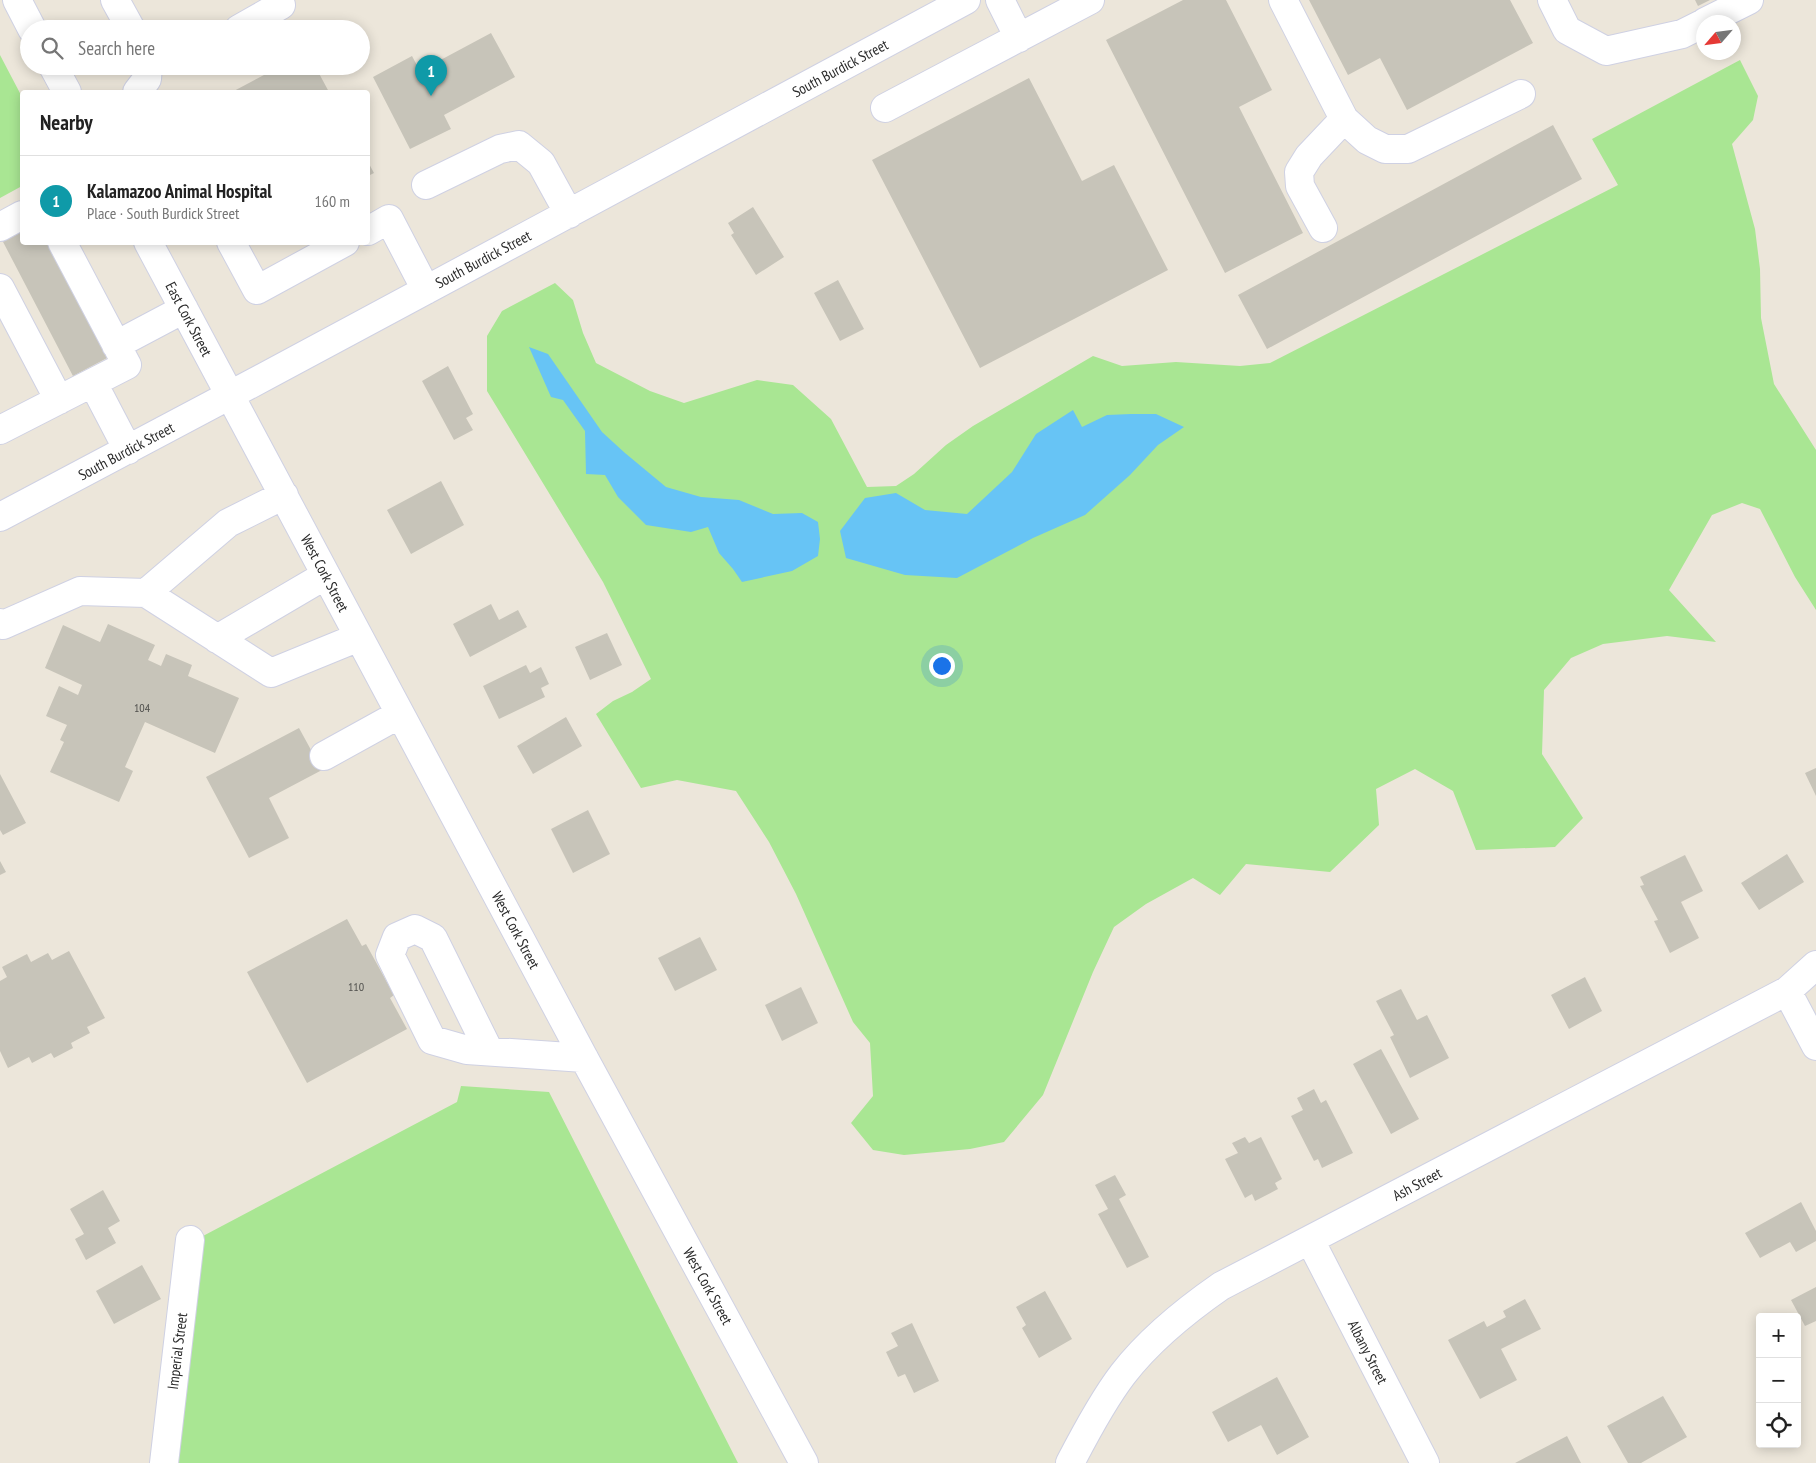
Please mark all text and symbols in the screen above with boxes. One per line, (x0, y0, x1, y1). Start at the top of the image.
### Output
north arrow (1696, 15, 1741, 60)
search box (20, 20, 370, 75)
icon: search (38, 34, 66, 62)
street label: South Burdick Street (789, 35, 891, 101)
text: Search here (78, 36, 155, 60)
pin: 1 (415, 55, 447, 96)
text: Nearby (40, 109, 93, 136)
text: Kalamazoo Animal Hospital (87, 179, 272, 203)
text: 1 (52, 191, 60, 211)
text: 160 m (315, 191, 350, 211)
text: Place · South Burdick Street (87, 203, 239, 223)
street label: South Burdick Street (432, 226, 534, 292)
street label: East Cork Street (161, 279, 217, 359)
street label: South Burdick Street (75, 418, 177, 484)
street label: West Cork Street (297, 531, 353, 615)
your location (929, 653, 955, 679)
house number: 104 (134, 700, 151, 715)
street label: West Cork Street (488, 888, 544, 972)
house number: 110 (348, 979, 364, 994)
street label: Ash Street (1389, 1163, 1445, 1205)
street label: West Cork Street (679, 1244, 737, 1328)
street label: Imperial Street (163, 1312, 191, 1390)
map controls (1756, 1313, 1801, 1448)
button: + (1756, 1313, 1801, 1358)
street label: Albany Street (1344, 1317, 1392, 1387)
button: − (1756, 1358, 1801, 1403)
button: locate (1756, 1403, 1801, 1448)

